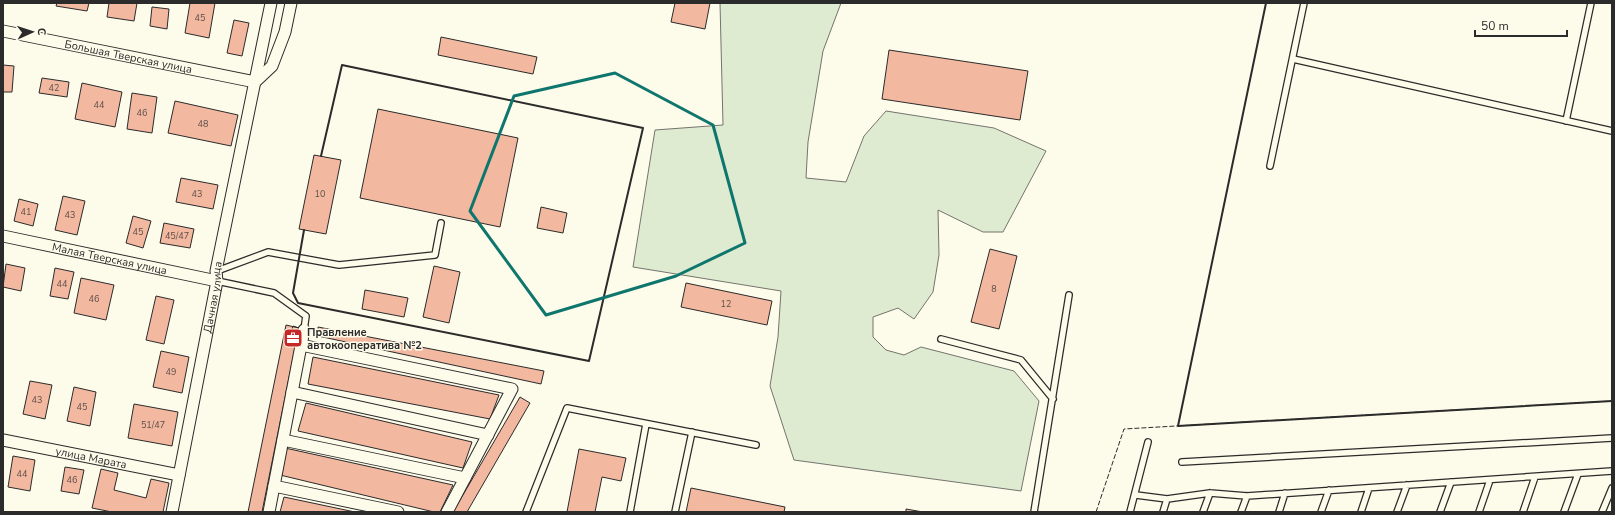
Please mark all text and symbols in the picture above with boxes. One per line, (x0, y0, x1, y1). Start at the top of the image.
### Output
north arrow (12, 12, 52, 52)
house number: 45 (195, 12, 205, 24)
scale bar (1475, 12, 1567, 38)
text: 50 m (1481, 18, 1509, 34)
text: С (34, 27, 49, 36)
street label: Большая Тверская улица (63, 36, 194, 77)
house number: 42 (49, 82, 59, 94)
house number: 44 (94, 99, 105, 111)
house number: 46 (137, 107, 147, 119)
house number: 48 (198, 118, 208, 130)
house number: 43 (192, 188, 202, 200)
house number: 10 (315, 188, 325, 200)
house number: 41 (21, 206, 31, 218)
house number: 43 (65, 209, 75, 221)
house number: 45 (133, 226, 143, 238)
house number: 45/47 (165, 230, 189, 242)
street label: Малая Тверская улица (51, 239, 169, 278)
street label: Дачная улица (200, 260, 225, 334)
house number: 44 (57, 278, 68, 290)
house number: 8 (991, 283, 997, 295)
house number: 46 (89, 293, 99, 305)
house number: 12 (721, 298, 731, 310)
place label: Правление автокооператива №2 (307, 325, 422, 353)
office icon: Правление автокооператива №2 (282, 327, 304, 349)
house number: 49 (166, 366, 176, 378)
house number: 43 (32, 394, 42, 406)
house number: 45 (77, 401, 87, 413)
house number: 51/47 (141, 419, 165, 431)
street label: улица Марата (54, 443, 128, 472)
house number: 44 (17, 468, 28, 480)
house number: 46 (67, 474, 77, 486)

